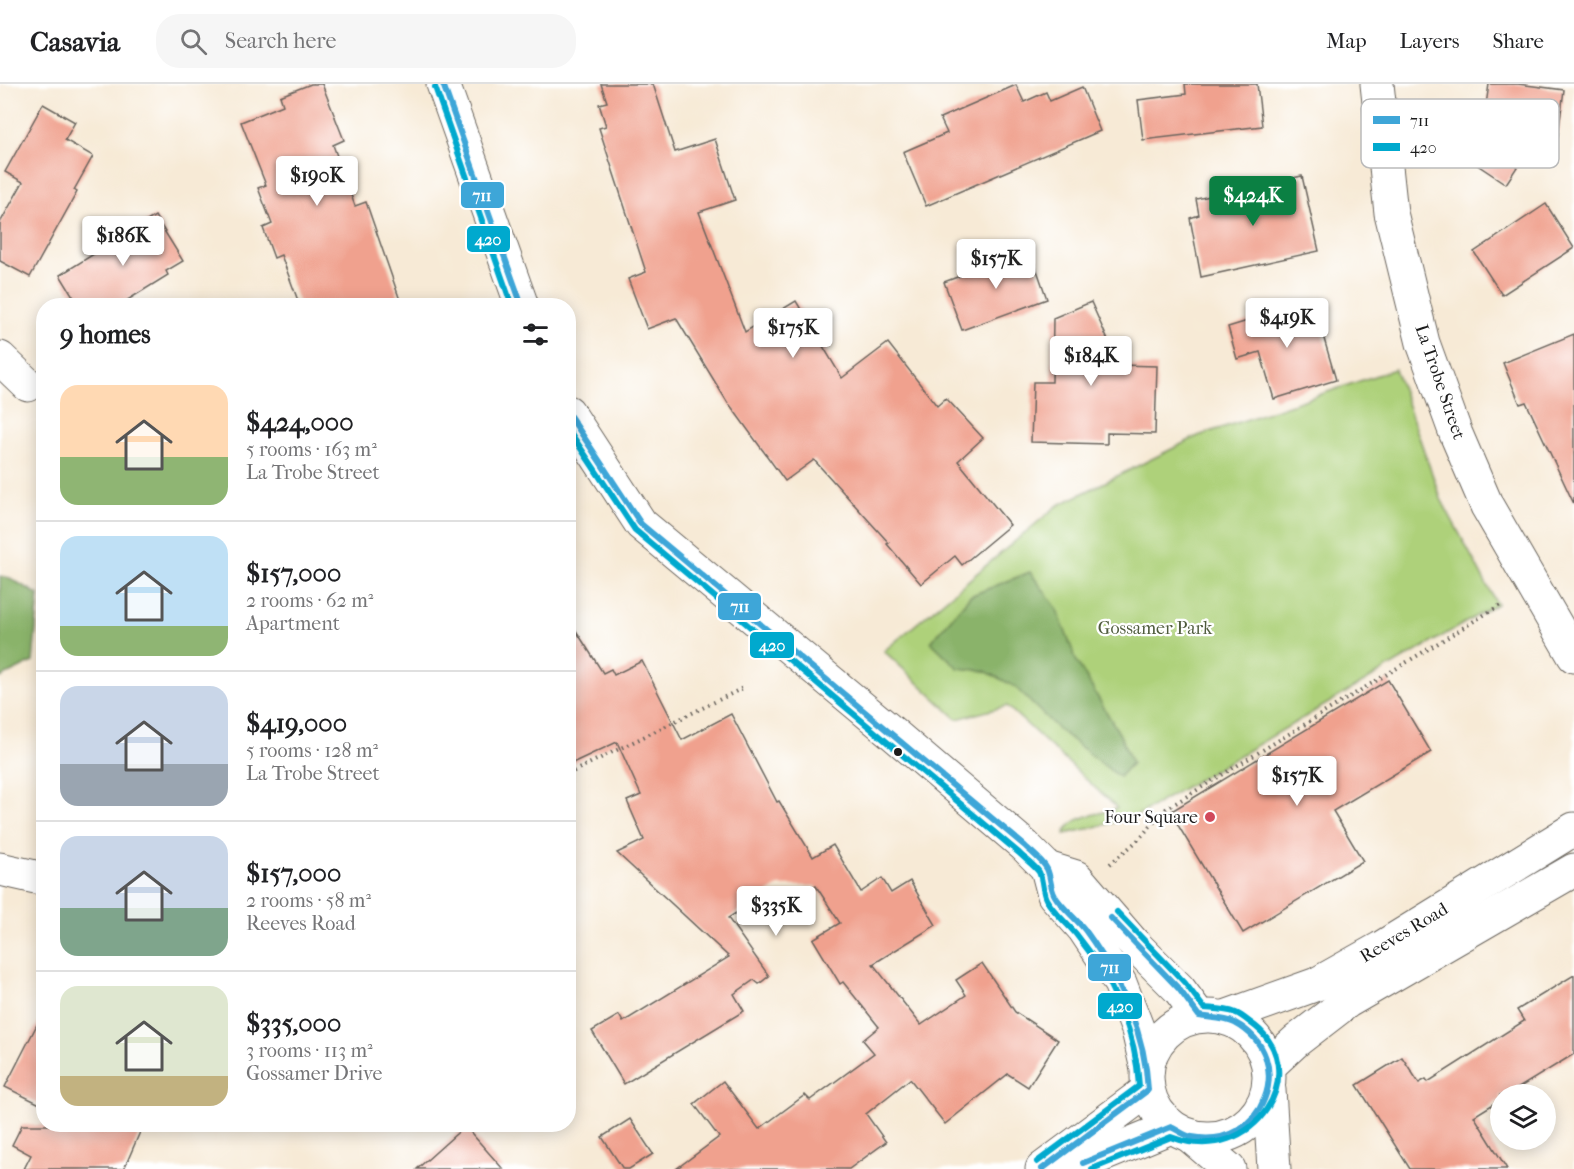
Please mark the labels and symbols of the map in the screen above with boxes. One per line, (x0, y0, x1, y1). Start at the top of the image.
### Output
legend (1361, 99, 1559, 168)
text: 711 (1410, 111, 1429, 130)
text: 420 (1410, 138, 1437, 157)
pin: $190K (275, 156, 359, 207)
pin: $424K (1211, 176, 1295, 227)
line badge: 711 (460, 181, 505, 209)
text: 711 (471, 186, 492, 205)
pin: $186K (81, 216, 165, 267)
line badge: 420 (466, 225, 511, 253)
text: 420 (474, 230, 501, 250)
pin: $157K (954, 239, 1038, 290)
pin: $419K (1245, 298, 1329, 349)
pin: $175K (751, 308, 835, 359)
street label: La Trobe Street (1410, 322, 1470, 443)
pin: $184K (1049, 336, 1133, 387)
line badge: 711 (717, 592, 762, 621)
text: 711 (729, 597, 750, 616)
park label: Gossamer Park (1098, 618, 1213, 639)
line badge: 420 (749, 631, 795, 659)
text: 420 (758, 636, 785, 656)
unlabelled marker (892, 746, 904, 758)
pin: $157K (1255, 756, 1339, 807)
place label: Four Square (1104, 807, 1198, 828)
marker: Four Square (1203, 810, 1217, 824)
pin: $335K (734, 886, 818, 937)
street label: Reeves Road (1356, 899, 1452, 967)
line badge: 711 (1087, 953, 1132, 982)
text: 711 (1099, 958, 1120, 977)
line badge: 420 (1097, 992, 1143, 1020)
text: 420 (1106, 997, 1133, 1017)

